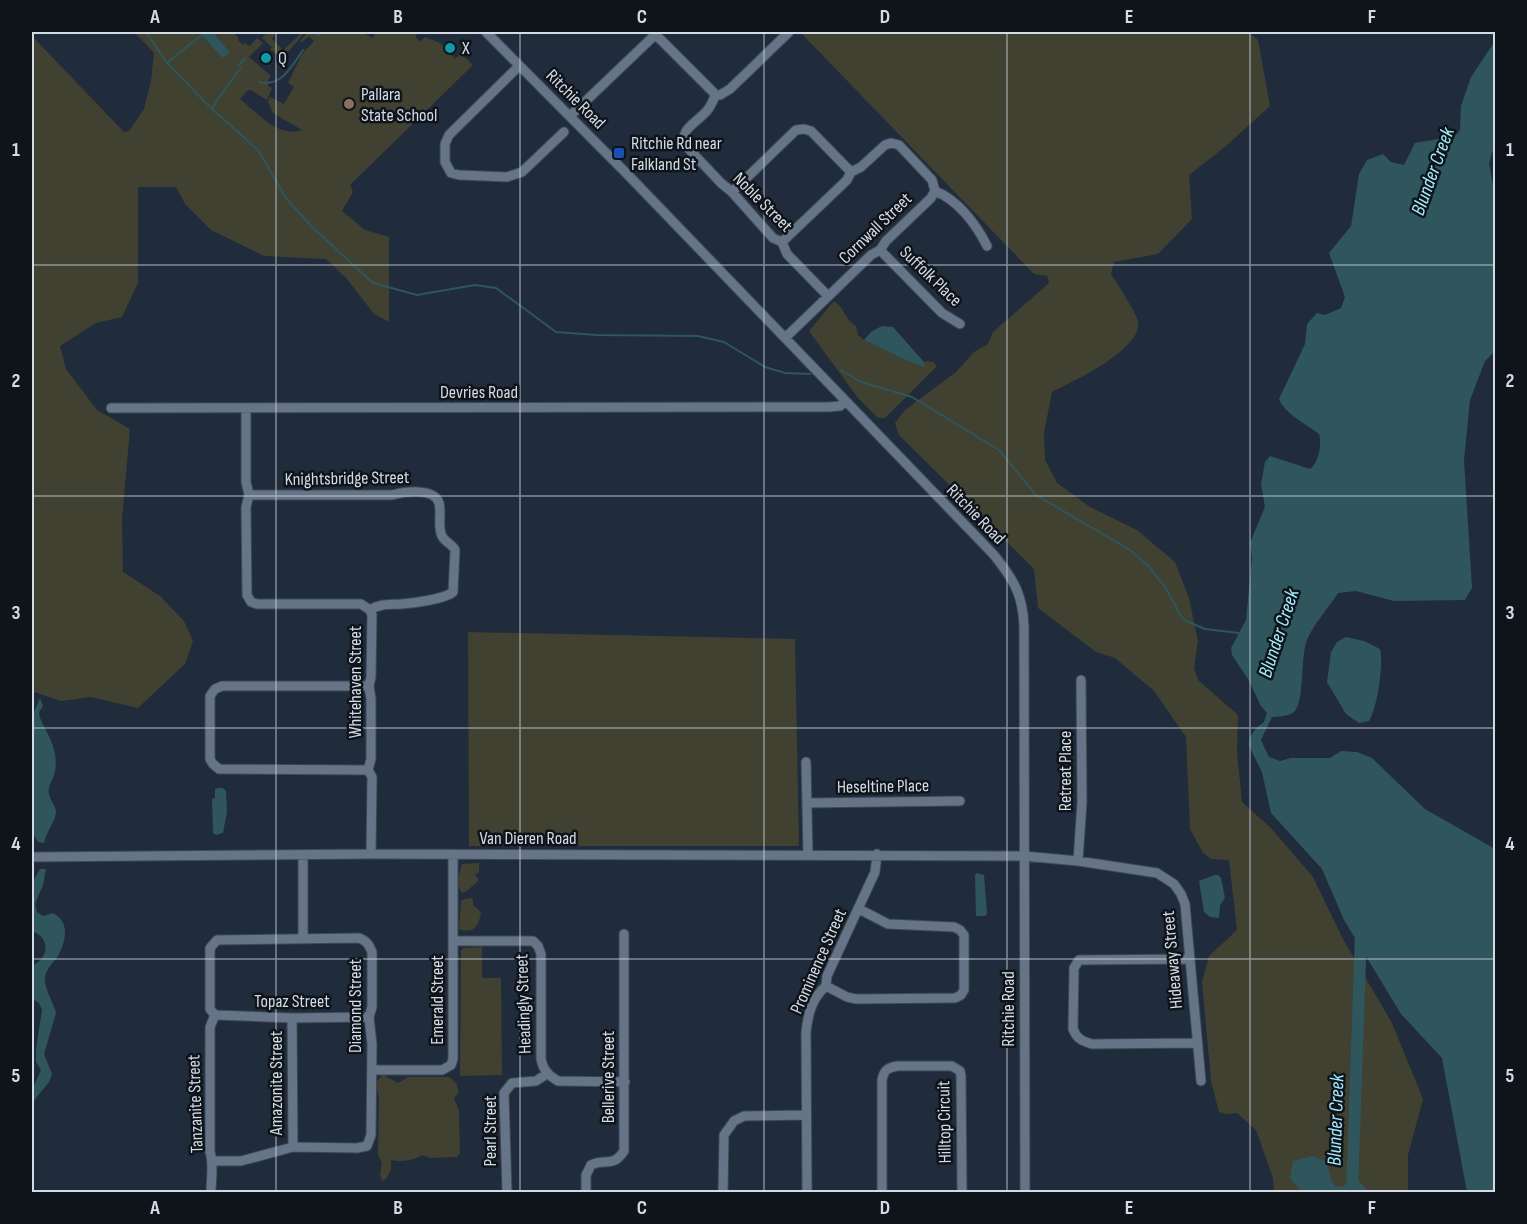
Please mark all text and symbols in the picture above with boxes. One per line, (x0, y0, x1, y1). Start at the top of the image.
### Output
text: A (149, 5, 160, 29)
text: B (393, 5, 403, 29)
text: C (637, 5, 647, 29)
text: D (880, 5, 890, 29)
text: E (1125, 5, 1133, 29)
text: F (1368, 5, 1376, 29)
place label: X (461, 38, 470, 59)
marker: X (443, 41, 457, 55)
place label: Q (278, 48, 287, 69)
marker: Q (259, 51, 273, 65)
street label: Ritchie Road (542, 65, 610, 133)
place label: Pallara State School (361, 84, 437, 126)
marker: Pallara State School (342, 97, 356, 111)
water label: Blunder Creek (1406, 124, 1460, 218)
place label: Ritchie Rd near Falkland St (631, 133, 722, 175)
text: 1 (12, 138, 20, 162)
text: 1 (1506, 138, 1514, 162)
marker: Ritchie Rd near Falkland St (612, 146, 626, 160)
street label: Noble Street (729, 168, 797, 237)
street label: Cornwall Street (835, 188, 917, 268)
street label: Suffolk Place (895, 242, 966, 311)
text: 2 (12, 369, 20, 393)
text: 2 (1506, 369, 1514, 393)
street label: Devries Road (440, 382, 518, 403)
street label: Knightsbridge Street (285, 467, 410, 490)
street label: Ritchie Road (942, 480, 1009, 549)
water label: Blunder Creek (1253, 586, 1305, 681)
text: 3 (12, 601, 21, 625)
text: 3 (1506, 601, 1515, 625)
street label: Whitehaven Street (345, 625, 366, 738)
street label: Retreat Place (1055, 731, 1076, 811)
street label: Heseltine Place (837, 775, 929, 798)
street label: Van Dieren Road (479, 828, 577, 849)
text: 4 (11, 832, 21, 856)
text: 4 (1505, 832, 1515, 856)
street label: Prominence Street (786, 905, 851, 1017)
street label: Hideaway Street (1158, 909, 1187, 1010)
street label: Headingly Street (511, 953, 536, 1054)
street label: Emerald Street (427, 955, 448, 1045)
street label: Diamond Street (345, 958, 366, 1053)
street label: Ritchie Road (998, 971, 1019, 1047)
street label: Topaz Street (254, 991, 330, 1012)
street label: Amazonite Street (266, 1030, 287, 1136)
street label: Bellerive Street (598, 1030, 619, 1123)
street label: Tanzanite Street (183, 1054, 208, 1154)
text: 5 (12, 1064, 21, 1088)
text: 5 (1506, 1064, 1515, 1088)
water label: Blunder Creek (1322, 1073, 1350, 1166)
street label: Hilltop Circuit (933, 1080, 956, 1164)
street label: Pearl Street (480, 1095, 501, 1167)
text: A (149, 1196, 160, 1220)
text: B (393, 1196, 403, 1220)
text: C (637, 1196, 647, 1220)
text: D (880, 1196, 890, 1220)
text: E (1125, 1196, 1133, 1220)
text: F (1368, 1196, 1376, 1220)

